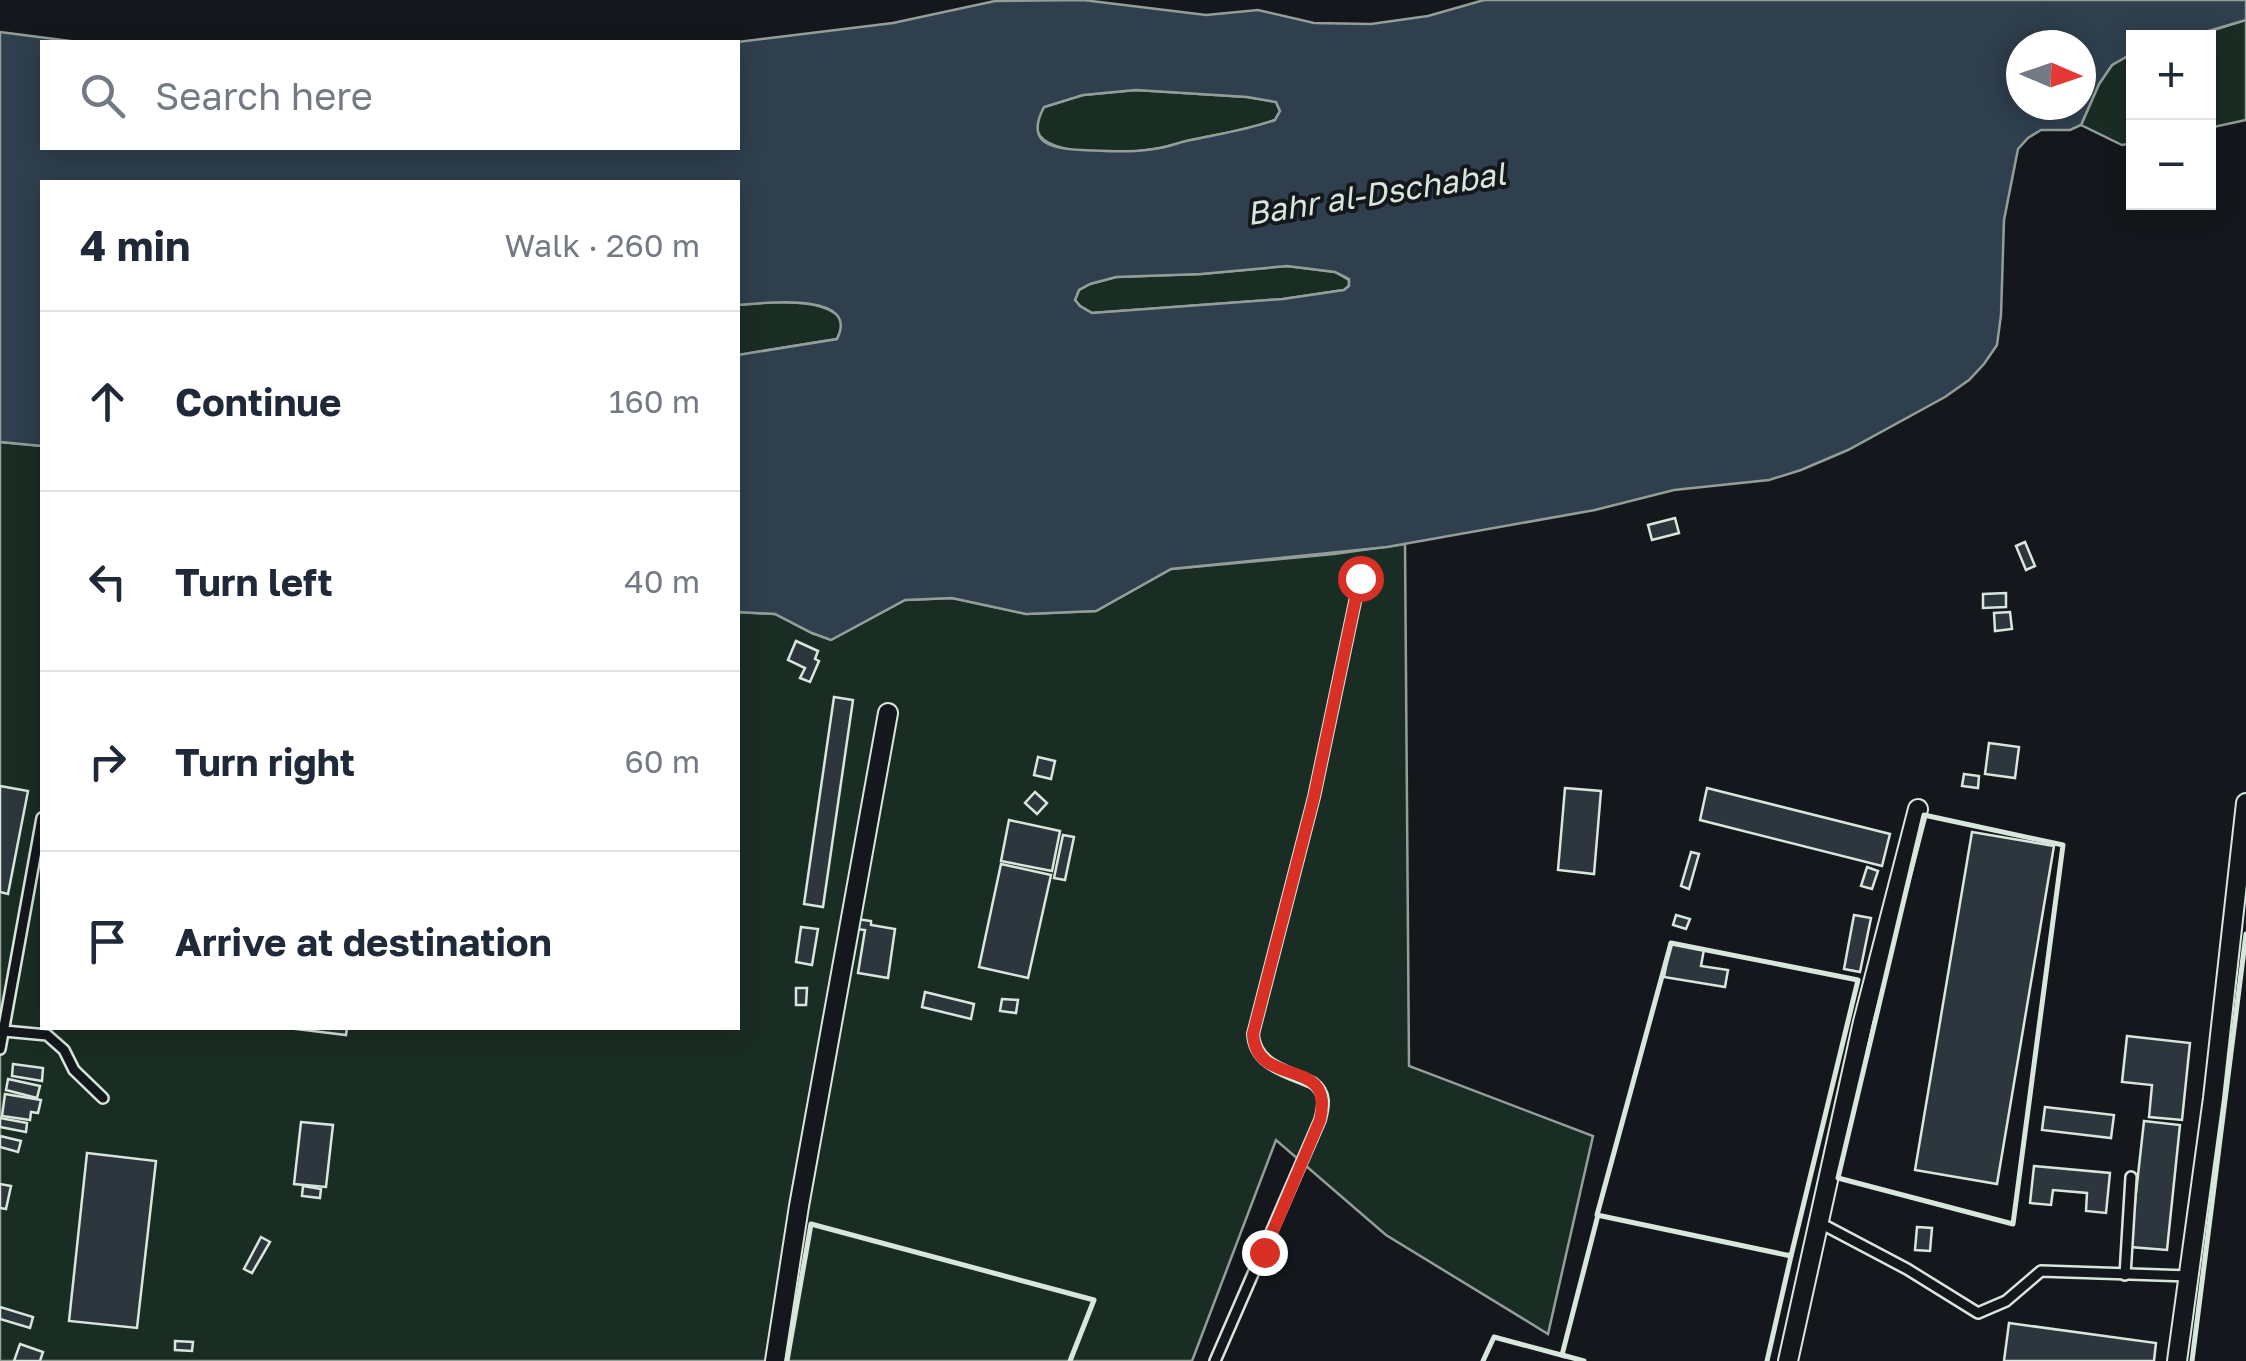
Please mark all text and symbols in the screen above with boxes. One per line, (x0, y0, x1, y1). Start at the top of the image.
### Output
north arrow (2006, 30, 2096, 120)
map controls (2126, 30, 2216, 210)
button: + (2126, 30, 2216, 120)
search box (40, 40, 740, 150)
icon: search (75, 68, 130, 123)
text: Search here (155, 73, 373, 118)
button: − (2126, 120, 2216, 210)
water label: Bahr al-Dschabal (1244, 154, 1510, 232)
text: 4 min (80, 220, 190, 270)
text: Walk · 260 m (504, 226, 700, 264)
icon: ahead (80, 374, 135, 429)
text: Continue (175, 379, 341, 424)
text: 160 m (609, 382, 700, 420)
icon: left (80, 554, 135, 609)
route start (1338, 556, 1384, 602)
text: Turn left (175, 559, 333, 604)
text: 40 m (624, 562, 700, 600)
icon: right (80, 734, 135, 789)
text: Turn right (175, 739, 355, 784)
text: 60 m (624, 742, 700, 780)
icon: arrive (80, 914, 135, 969)
text: Arrive at destination (175, 919, 552, 964)
route end (1242, 1230, 1288, 1276)

